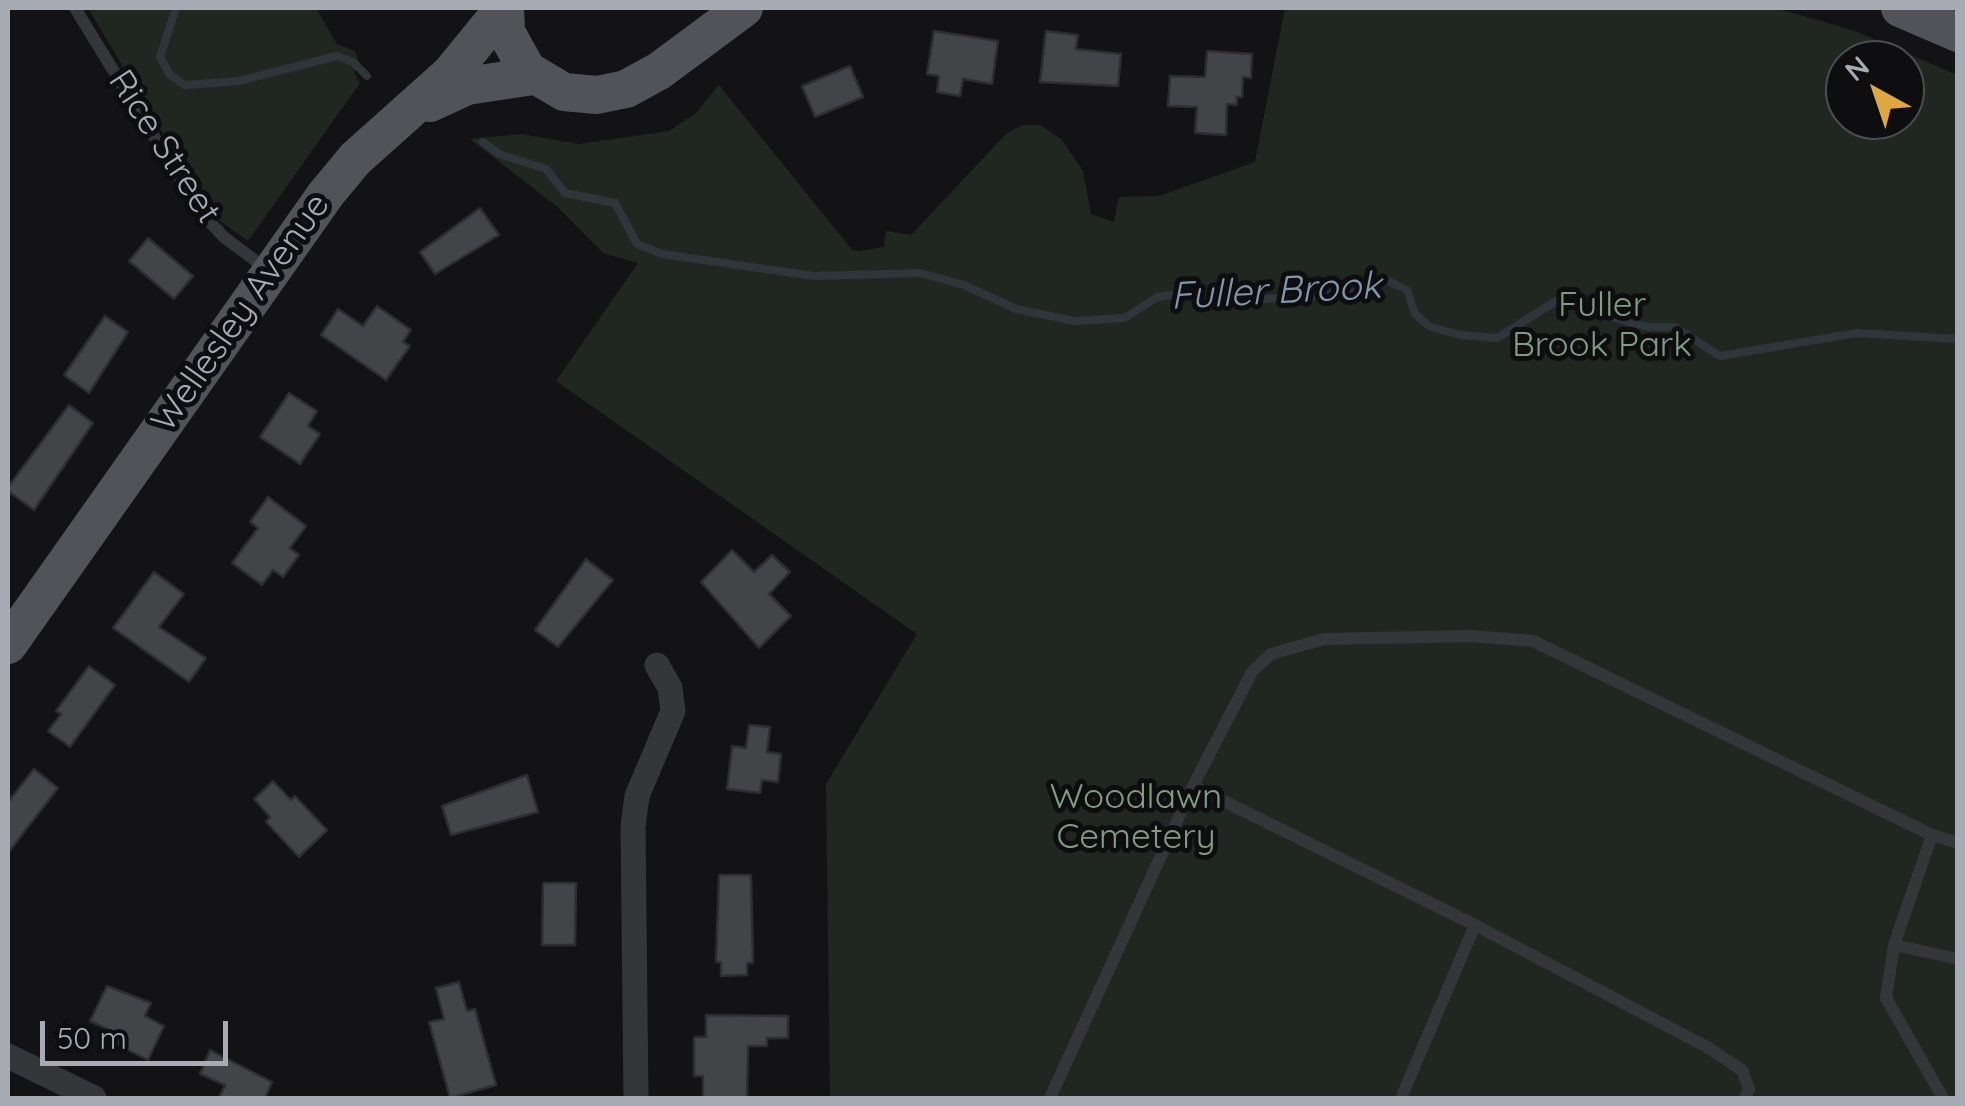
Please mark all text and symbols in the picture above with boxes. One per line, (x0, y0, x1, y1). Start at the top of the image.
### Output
north arrow (1825, 40, 1925, 140)
text: N (1838, 48, 1876, 88)
street label: Rice Street (99, 63, 229, 231)
street label: Wellesley Avenue (143, 186, 339, 440)
water label: Fuller Brook (1170, 264, 1382, 320)
park label: Fuller Brook Park (1512, 284, 1692, 366)
park label: Woodlawn Cemetery (1050, 776, 1222, 858)
scale bar (45, 1001, 232, 1063)
text: 50 m (57, 1019, 127, 1057)

